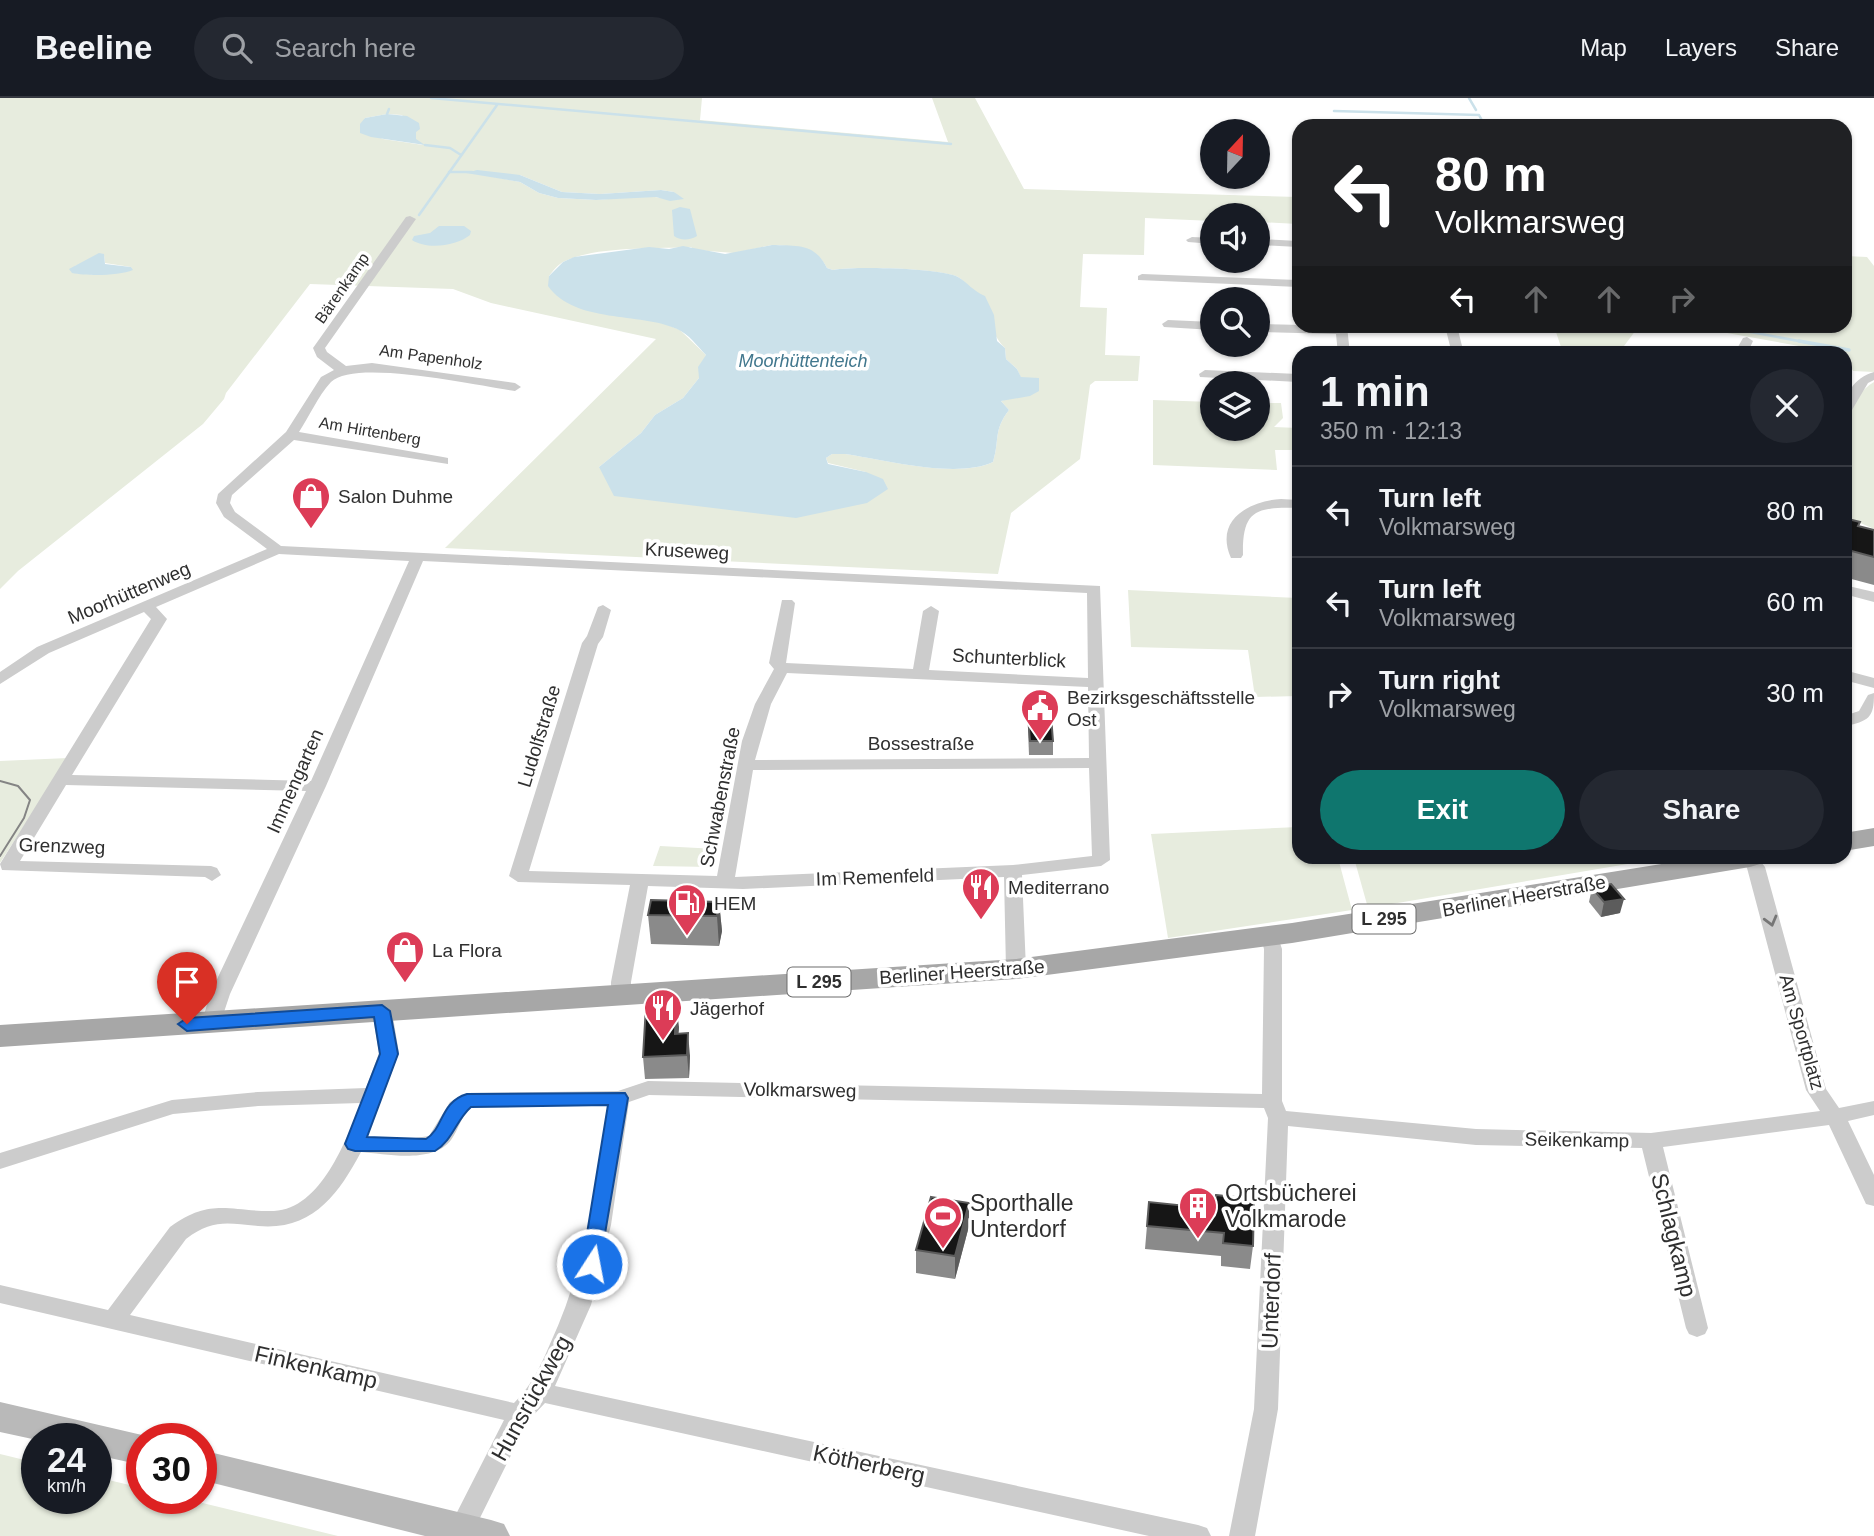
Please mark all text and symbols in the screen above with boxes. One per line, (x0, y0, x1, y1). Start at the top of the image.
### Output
search box (194, 17, 684, 80)
text: Beeline (35, 29, 152, 66)
icon: search (218, 29, 256, 67)
text: Search here (274, 33, 416, 63)
text: Map (1580, 34, 1627, 61)
text: Layers (1665, 34, 1737, 61)
text: Share (1775, 34, 1839, 61)
north arrow (1200, 119, 1270, 189)
map controls (1200, 119, 1270, 441)
icon: left (1320, 147, 1411, 238)
text: 80 m (1435, 147, 1547, 201)
button: sound (1200, 203, 1270, 273)
text: Volkmarsweg (1435, 204, 1625, 240)
street label: Bärenkamp (312, 250, 372, 326)
icon: left (1444, 280, 1482, 318)
icon: ahead (1517, 280, 1555, 318)
icon: ahead (1590, 280, 1628, 318)
icon: right (1663, 280, 1701, 318)
button: search (1200, 287, 1270, 357)
street label: Am Papenholz (378, 341, 484, 373)
water label: Moorhüttenteich (738, 351, 868, 371)
text: 1 min (1320, 368, 1430, 415)
button: close (1750, 369, 1824, 443)
button: layers (1200, 371, 1270, 441)
street label: Am Hirtenberg (318, 414, 422, 448)
text: 350 m · 12:13 (1320, 418, 1462, 444)
shop icon: Salon Duhme (290, 475, 332, 530)
text: Turn left (1379, 483, 1481, 513)
place label: Salon Duhme (338, 486, 453, 507)
icon: left (1320, 493, 1358, 531)
text: 80 m (1766, 496, 1824, 526)
text: Volkmarsweg (1379, 514, 1516, 540)
street label: Kruseweg (644, 538, 730, 564)
street label: Moorhüttenweg (65, 558, 193, 628)
text: Turn left (1379, 574, 1481, 604)
icon: left (1320, 584, 1358, 622)
text: 60 m (1766, 587, 1824, 617)
text: Volkmarsweg (1379, 605, 1516, 631)
street label: Schunterblick (951, 645, 1067, 671)
text: Turn right (1379, 665, 1500, 695)
icon: right (1320, 675, 1358, 713)
text: 30 m (1766, 678, 1824, 708)
street label: Ludolfstraße (514, 682, 564, 790)
public building icon: Bezirksgeschäftsstelle Ost (1019, 687, 1061, 742)
place label: Bezirksgeschäftsstelle Ost (1067, 687, 1255, 730)
text: Volkmarsweg (1379, 696, 1516, 722)
street label: Schwabenstraße (696, 725, 744, 869)
street label: Immengarten (263, 726, 327, 836)
street label: Bossestraße (868, 733, 974, 754)
button: Exit (1320, 770, 1565, 850)
button: Share (1579, 770, 1824, 850)
street label: Grenzweg (18, 834, 106, 858)
street label: Im Remenfeld (816, 864, 934, 890)
restaurant icon: Mediterrano (960, 866, 1002, 921)
street label: Berliner Heerstraße (1441, 871, 1607, 921)
place label: Mediterrano (1008, 877, 1109, 898)
fuel station icon: HEM (666, 882, 708, 937)
place label: HEM (714, 893, 756, 914)
road number: L 295 (1352, 904, 1416, 934)
one-way arrow (1763, 915, 1777, 927)
shop icon: La Flora (384, 929, 426, 984)
place label: La Flora (432, 940, 502, 961)
pin (157, 952, 217, 1024)
street label: Berliner Heerstraße (879, 956, 1045, 988)
icon: arrive (168, 963, 206, 1001)
road number: L 295 (788, 968, 850, 996)
street label: Am Sportplatz (1775, 972, 1829, 1092)
restaurant icon: Jägerhof (642, 987, 684, 1042)
place label: Jägerhof (690, 998, 765, 1019)
street label: Volkmarsweg (743, 1079, 857, 1101)
street label: Seikenkamp (1525, 1129, 1629, 1151)
street label: Schlagkamp (1646, 1170, 1702, 1300)
place label: Ortsbücherei Volkmarode (1225, 1180, 1357, 1232)
building icon: Ortsbücherei Volkmarode (1177, 1185, 1219, 1240)
place label: Sporthalle Unterdorf (970, 1190, 1074, 1242)
sports icon: Sporthalle Unterdorf (922, 1195, 964, 1250)
position arrow (555, 1227, 629, 1301)
street label: Unterdorf (1256, 1252, 1286, 1349)
street label: Hunsrückweg (486, 1331, 576, 1465)
street label: Finkenkamp (252, 1340, 380, 1394)
speed limit sign: 30 (126, 1423, 217, 1514)
street label: Kötherberg (811, 1439, 927, 1489)
text: 24 (47, 1440, 86, 1479)
text: km/h (47, 1476, 86, 1496)

